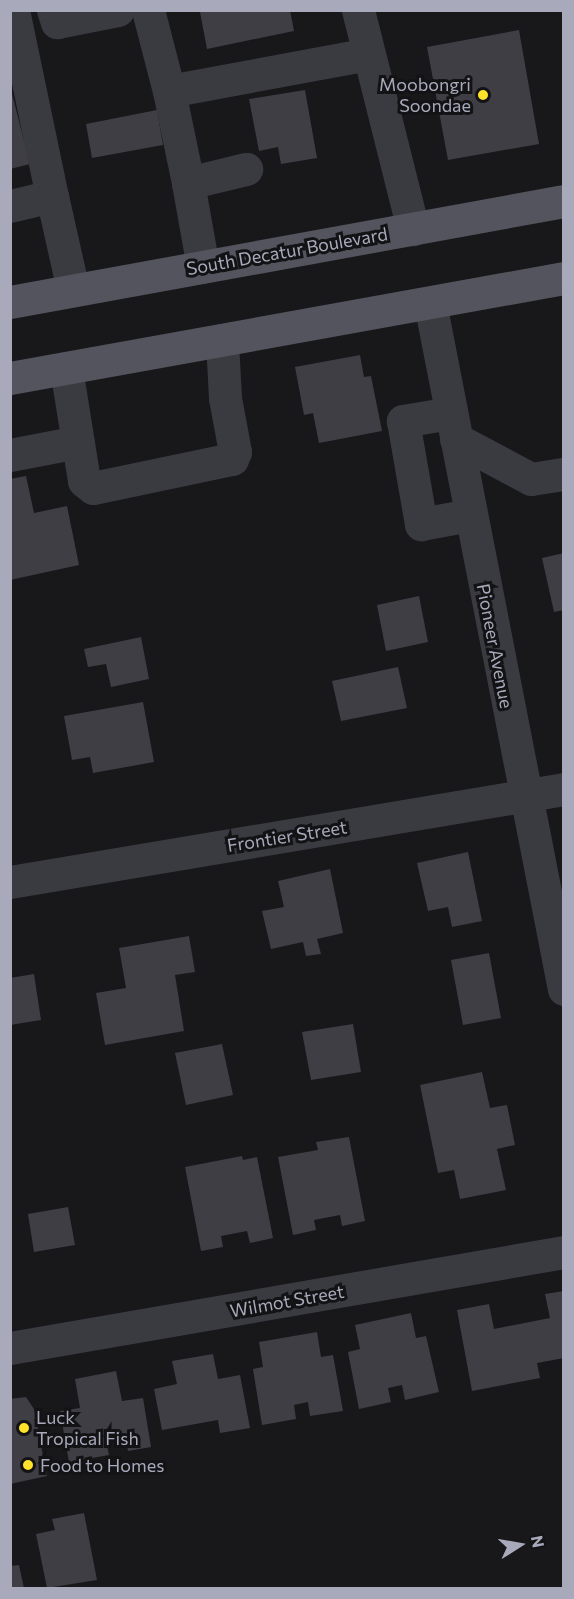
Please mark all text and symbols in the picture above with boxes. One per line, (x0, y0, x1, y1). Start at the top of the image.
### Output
place label: Moobongri Soondae (379, 74, 471, 116)
marker: Moobongri Soondae (476, 88, 490, 102)
street label: South Decatur Boulevard (185, 223, 389, 279)
street label: Pioneer Avenue (472, 582, 518, 710)
street label: Frontier Street (226, 816, 348, 856)
street label: Wilmot Street (228, 1280, 346, 1322)
place label: Luck Tropical Fish (36, 1407, 139, 1450)
marker: Luck Tropical Fish (17, 1421, 31, 1435)
place label: Food to Homes (40, 1454, 164, 1476)
marker: Food to Homes (21, 1458, 35, 1472)
north arrow (490, 1515, 550, 1575)
text: N (528, 1534, 549, 1549)

